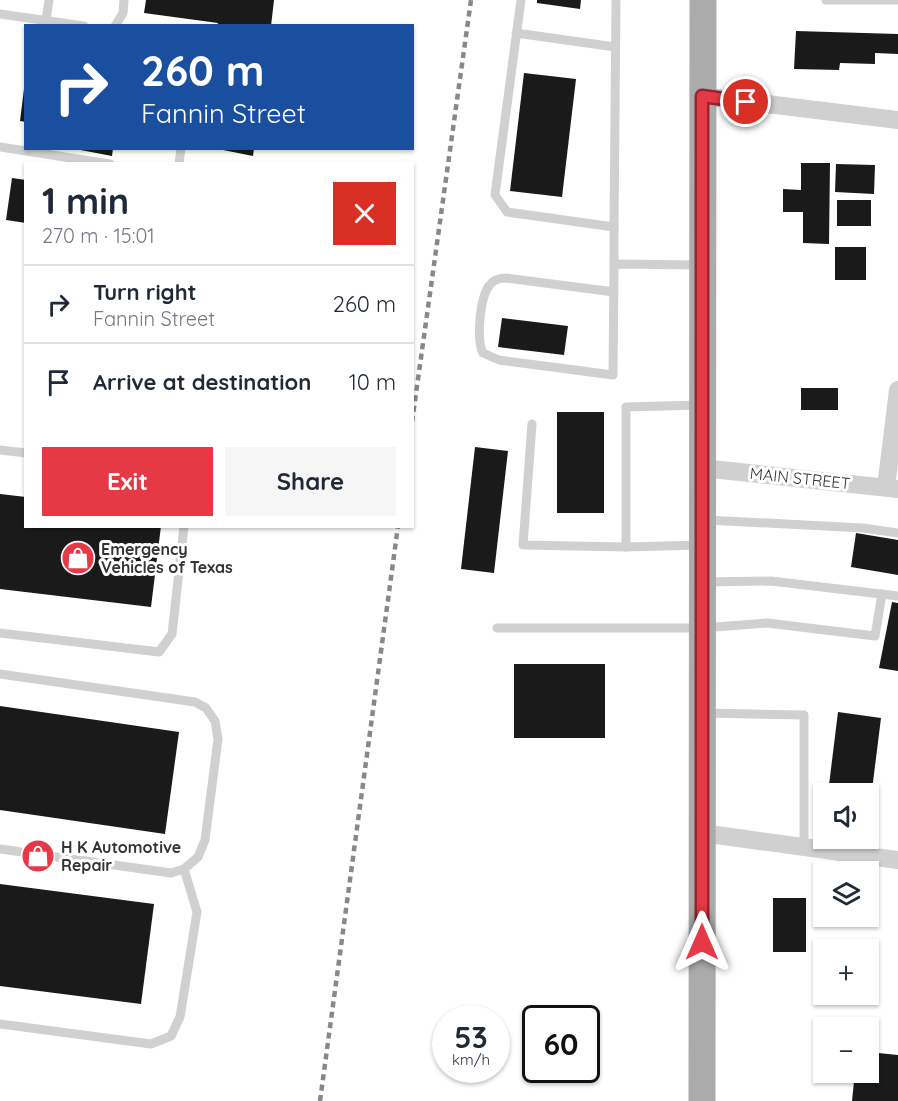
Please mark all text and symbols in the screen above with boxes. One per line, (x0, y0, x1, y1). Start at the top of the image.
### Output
text: 260 m (141, 44, 264, 97)
icon: right (42, 48, 120, 126)
pin (720, 76, 771, 127)
icon: arrive (729, 85, 762, 118)
text: Fannin Street (141, 96, 306, 130)
text: 1 min (42, 178, 129, 223)
button: close (333, 182, 396, 245)
text: 270 m · 15:01 (42, 223, 155, 248)
text: Turn right (93, 278, 197, 306)
icon: right (42, 288, 75, 321)
text: 260 m (333, 290, 396, 318)
text: Fannin Street (93, 306, 215, 331)
icon: arrive (42, 366, 75, 399)
text: Arrive at destination (93, 368, 311, 396)
text: 10 m (349, 368, 396, 396)
button: Exit (42, 447, 213, 516)
button: Share (225, 447, 396, 516)
street label: MAIN STREET (749, 463, 852, 493)
place label: Emergency Vehicles of Texas (101, 539, 233, 577)
shop icon: Emergency Vehicles of Texas (60, 540, 96, 576)
map controls (813, 783, 879, 1083)
button: sound (813, 783, 879, 849)
place label: H K Automotive Repair (61, 837, 181, 875)
shop icon: H K Automotive Repair (20, 838, 56, 874)
button: layers (813, 861, 879, 927)
position arrow (670, 910, 734, 974)
button: + (813, 939, 879, 1005)
speed limit sign: 60 (522, 1005, 600, 1083)
button: − (813, 1017, 879, 1083)
text: 53 (454, 1018, 488, 1056)
text: km/h (452, 1050, 490, 1069)

